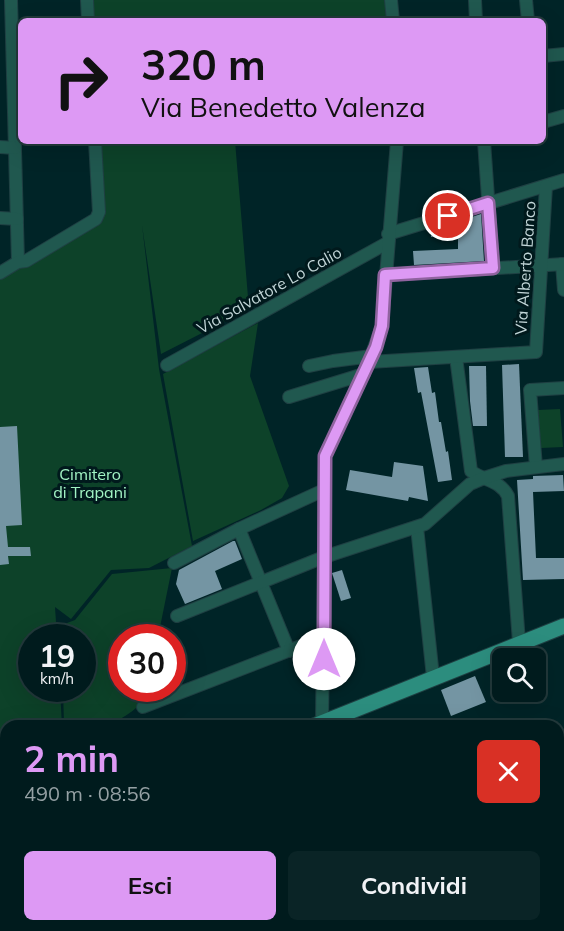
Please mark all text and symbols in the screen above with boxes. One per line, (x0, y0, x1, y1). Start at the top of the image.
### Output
text: 320 m (141, 38, 266, 91)
icon: right (42, 42, 120, 120)
text: Via Benedetto Valenza (141, 90, 425, 124)
pin (422, 190, 473, 241)
icon: arrive (431, 199, 464, 232)
street label: Via Alberto Banco (510, 200, 540, 336)
street label: Via Salvatore Lo Calio (193, 242, 345, 338)
park label: Cimitero di Trapani (53, 464, 127, 502)
speed limit sign: 30 (108, 624, 186, 702)
position arrow (292, 627, 356, 691)
text: 19 (39, 637, 75, 675)
map controls (492, 648, 546, 702)
button: search (492, 648, 546, 702)
text: km/h (40, 669, 74, 688)
text: 2 min (24, 736, 119, 781)
button: close (477, 740, 540, 803)
text: 490 m · 08:56 (24, 781, 150, 806)
button: Esci (24, 851, 276, 920)
button: Condividi (288, 851, 540, 920)

